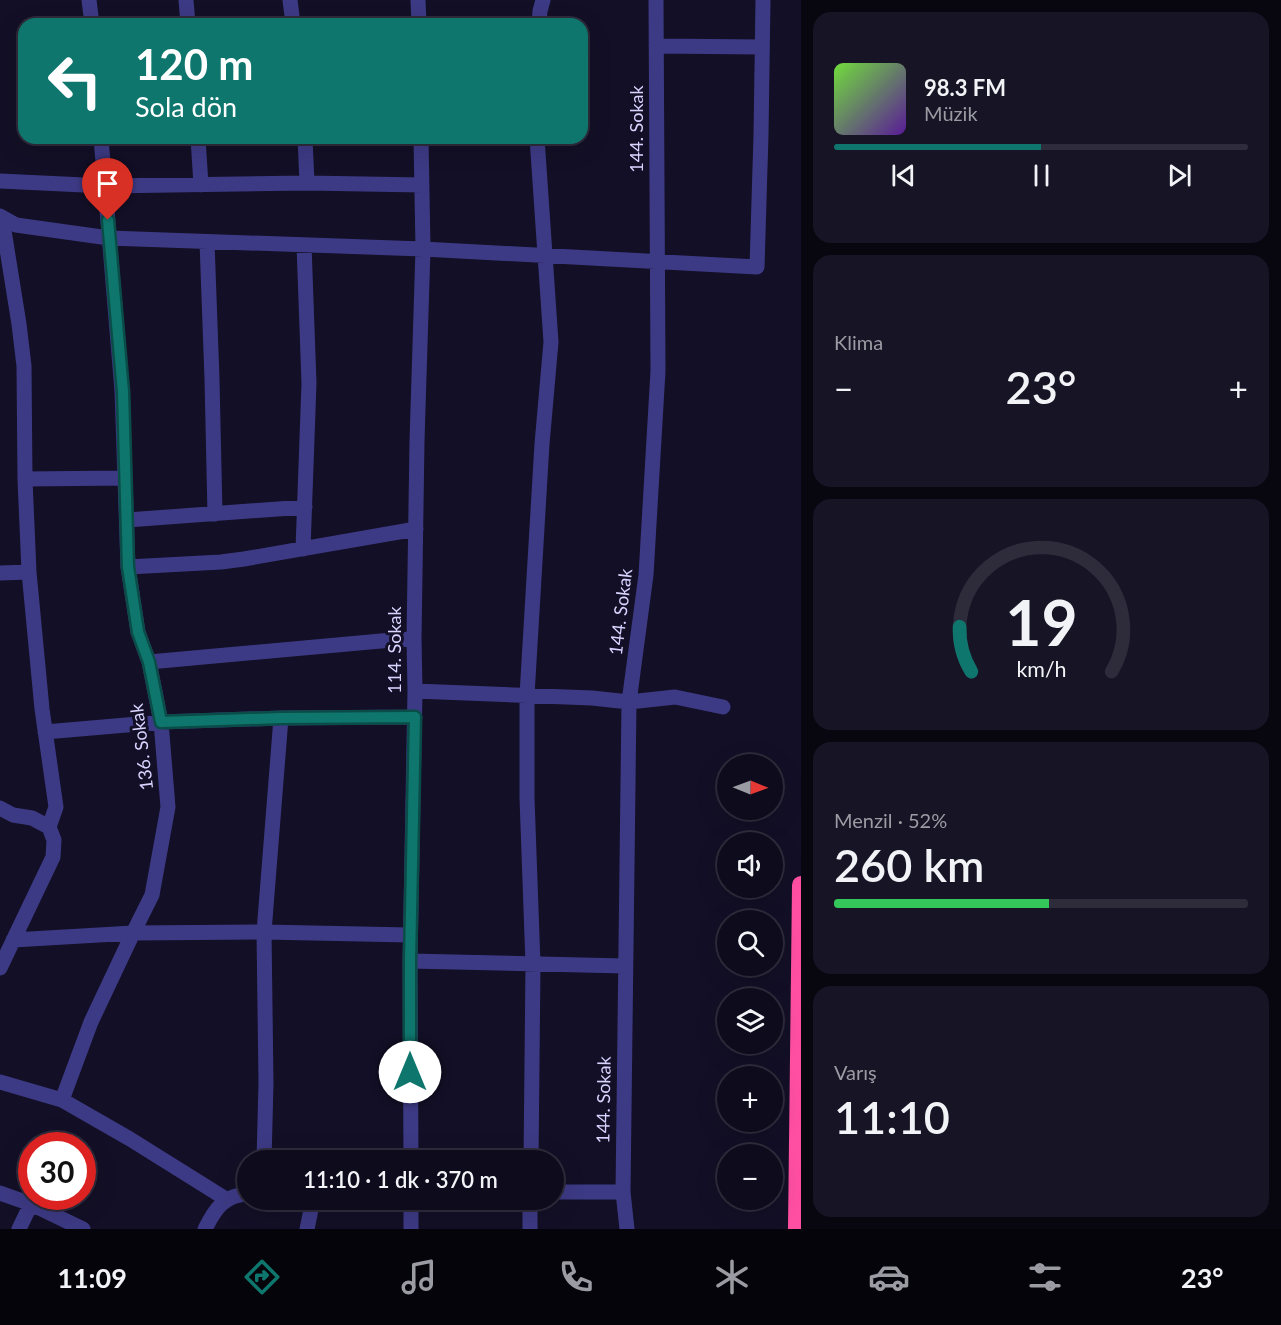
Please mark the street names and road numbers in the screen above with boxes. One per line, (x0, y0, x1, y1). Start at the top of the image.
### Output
street label: 144. Sokak (625, 84, 647, 173)
street label: 144. Sokak (604, 566, 636, 657)
street label: 114. Sokak (383, 605, 405, 694)
street label: 136. Sokak (125, 702, 157, 792)
street label: 144. Sokak (591, 1055, 615, 1144)

